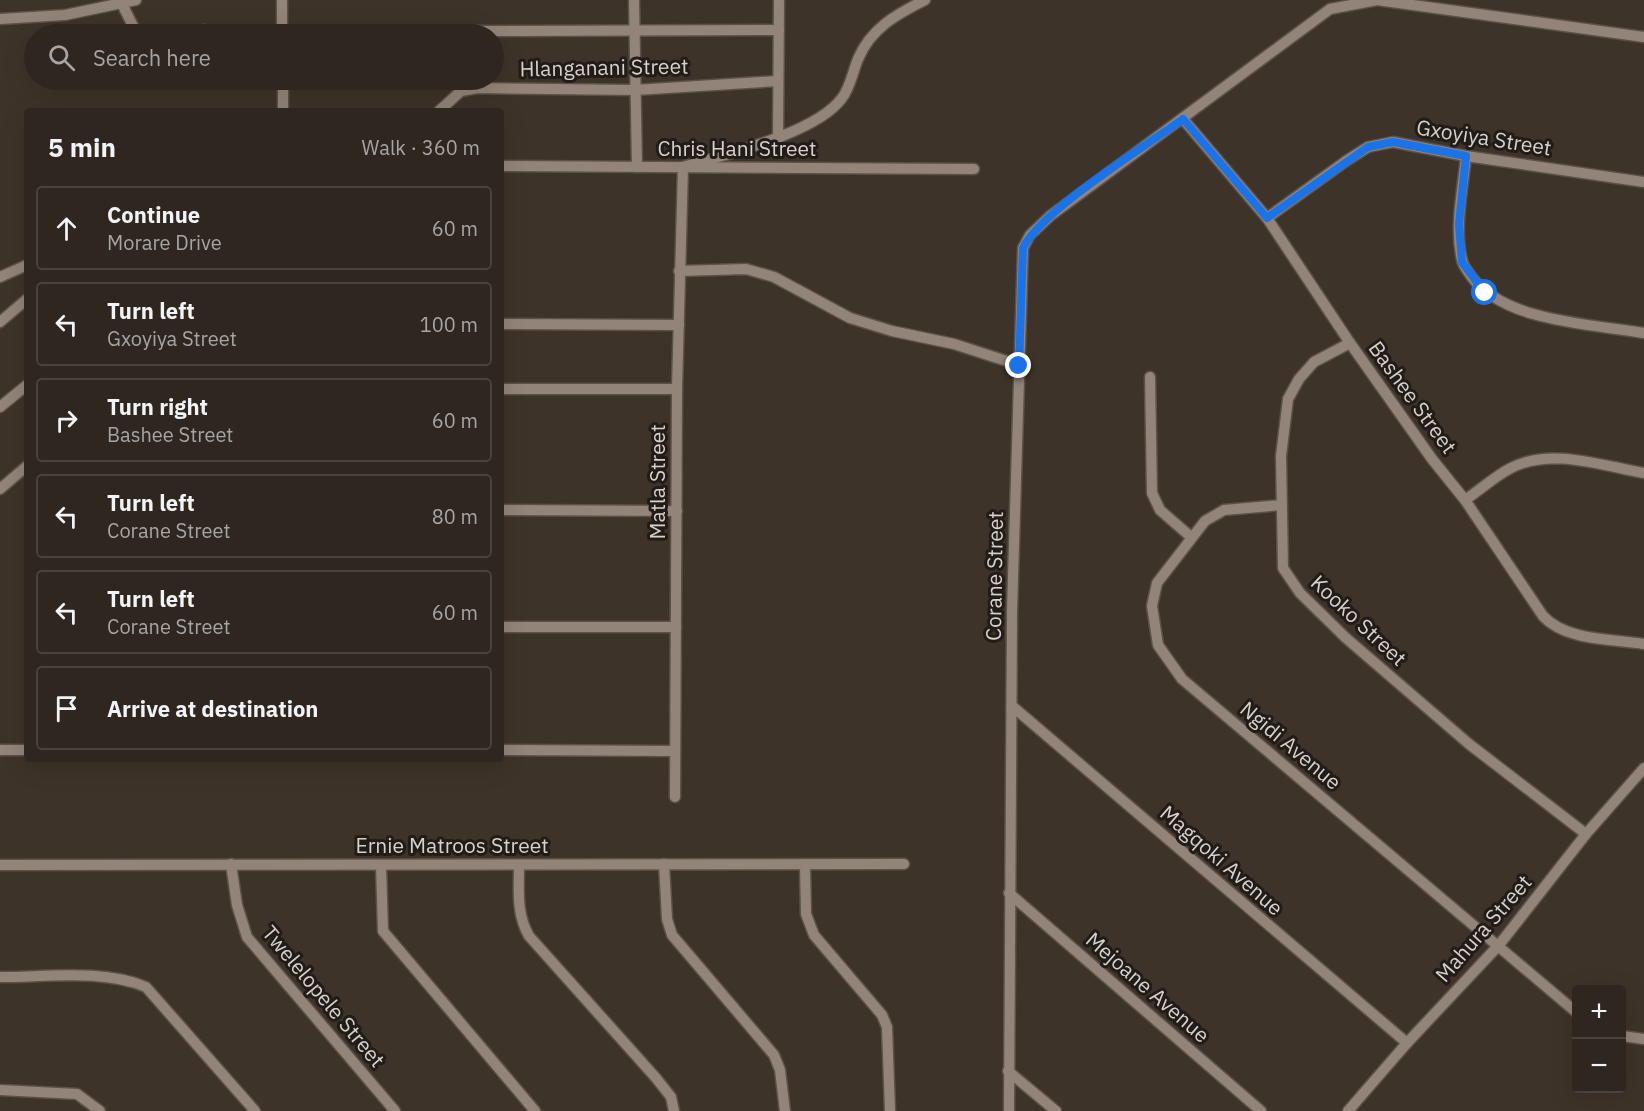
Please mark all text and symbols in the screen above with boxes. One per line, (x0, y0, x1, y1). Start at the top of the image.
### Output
search box (24, 24, 504, 90)
icon: search (45, 41, 78, 74)
text: Search here (93, 43, 211, 72)
street label: Hlanganani Street (519, 52, 689, 82)
street label: Gxoyiya Street (1414, 113, 1554, 161)
text: 5 min (48, 130, 116, 164)
text: Walk · 360 m (362, 134, 480, 161)
street label: Chris Hani Street (658, 134, 816, 162)
text: Continue (107, 200, 200, 229)
icon: ahead (50, 212, 83, 245)
text: 60 m (432, 215, 478, 242)
text: Morare Drive (107, 229, 222, 256)
route start (1471, 279, 1497, 305)
text: Turn left (107, 296, 195, 325)
icon: left (50, 308, 83, 341)
text: 100 m (420, 311, 478, 338)
text: Gxoyiya Street (107, 325, 237, 352)
street label: Bashee Street (1363, 335, 1463, 459)
route end (1005, 352, 1031, 378)
text: Turn right (107, 392, 208, 421)
icon: right (50, 404, 83, 437)
text: 60 m (432, 407, 478, 434)
text: Bashee Street (107, 421, 233, 448)
street label: Matla Street (643, 424, 671, 540)
text: Turn left (107, 488, 195, 517)
icon: left (50, 500, 83, 533)
text: 80 m (432, 503, 478, 530)
street label: Corane Street (979, 511, 1009, 641)
text: Corane Street (107, 517, 230, 544)
street label: Kooko Street (1305, 568, 1413, 672)
text: Turn left (107, 584, 195, 613)
icon: left (50, 596, 83, 629)
text: 60 m (432, 599, 478, 626)
text: Corane Street (107, 613, 230, 640)
icon: arrive (50, 692, 83, 725)
text: Arrive at destination (107, 694, 318, 723)
street label: Ngidi Avenue (1235, 695, 1347, 795)
street label: Magqoki Avenue (1154, 799, 1290, 921)
street label: Ernie Matroos Street (355, 831, 549, 859)
street label: Mahura Street (1429, 868, 1537, 988)
street label: Twelelopele Street (256, 919, 392, 1073)
street label: Mejoane Avenue (1080, 925, 1216, 1049)
map controls (1572, 985, 1626, 1093)
button: + (1572, 985, 1626, 1039)
button: − (1572, 1039, 1626, 1093)

